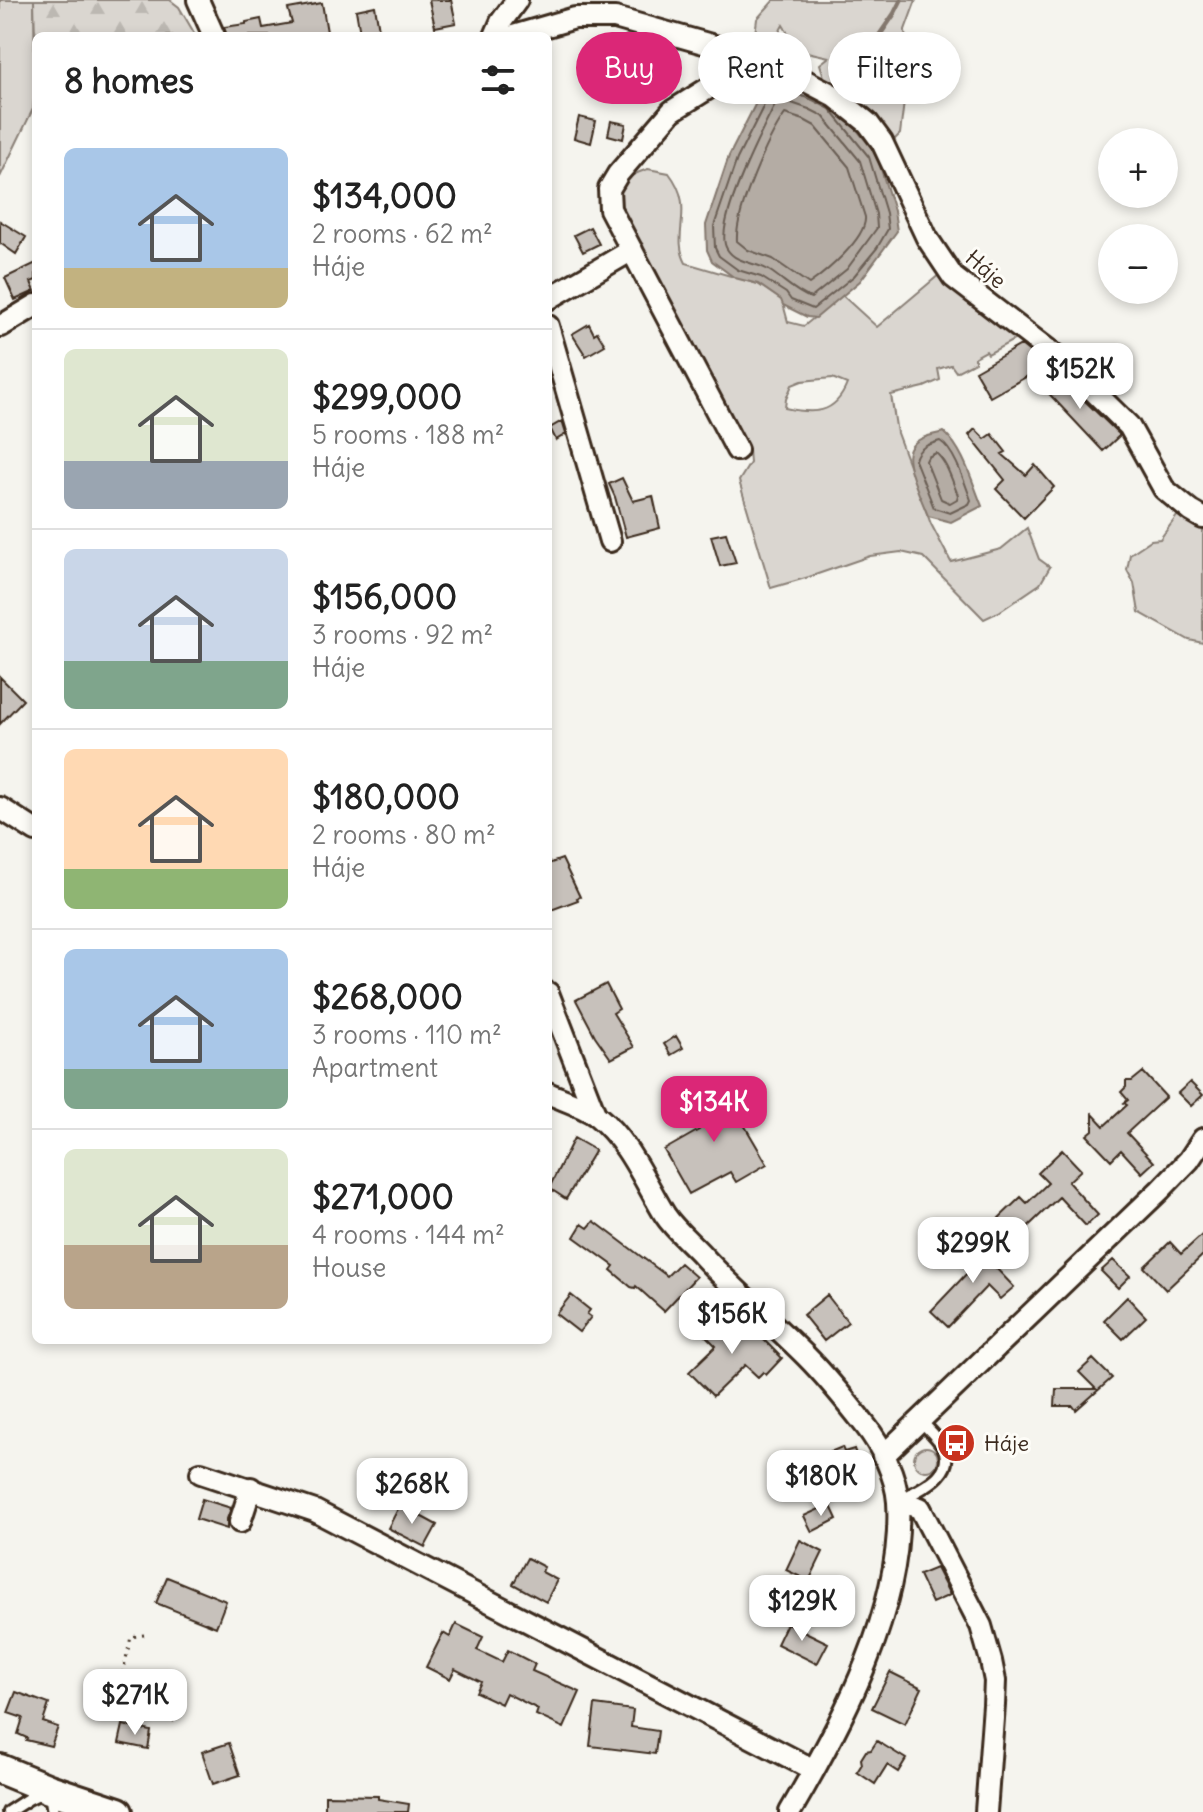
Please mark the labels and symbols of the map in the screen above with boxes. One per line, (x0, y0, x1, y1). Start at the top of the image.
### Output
street label: Háje (960, 244, 1012, 294)
pin: $152K (1024, 343, 1136, 411)
pin: $134K (658, 1076, 770, 1144)
pin: $299K (917, 1217, 1029, 1285)
pin: $156K (676, 1288, 788, 1356)
bus stop icon: Háje (935, 1422, 977, 1464)
place label: Háje (984, 1429, 1029, 1457)
pin: $180K (765, 1450, 877, 1518)
pin: $268K (356, 1458, 468, 1526)
pin: $129K (746, 1575, 858, 1643)
pin: $271K (79, 1669, 191, 1737)

